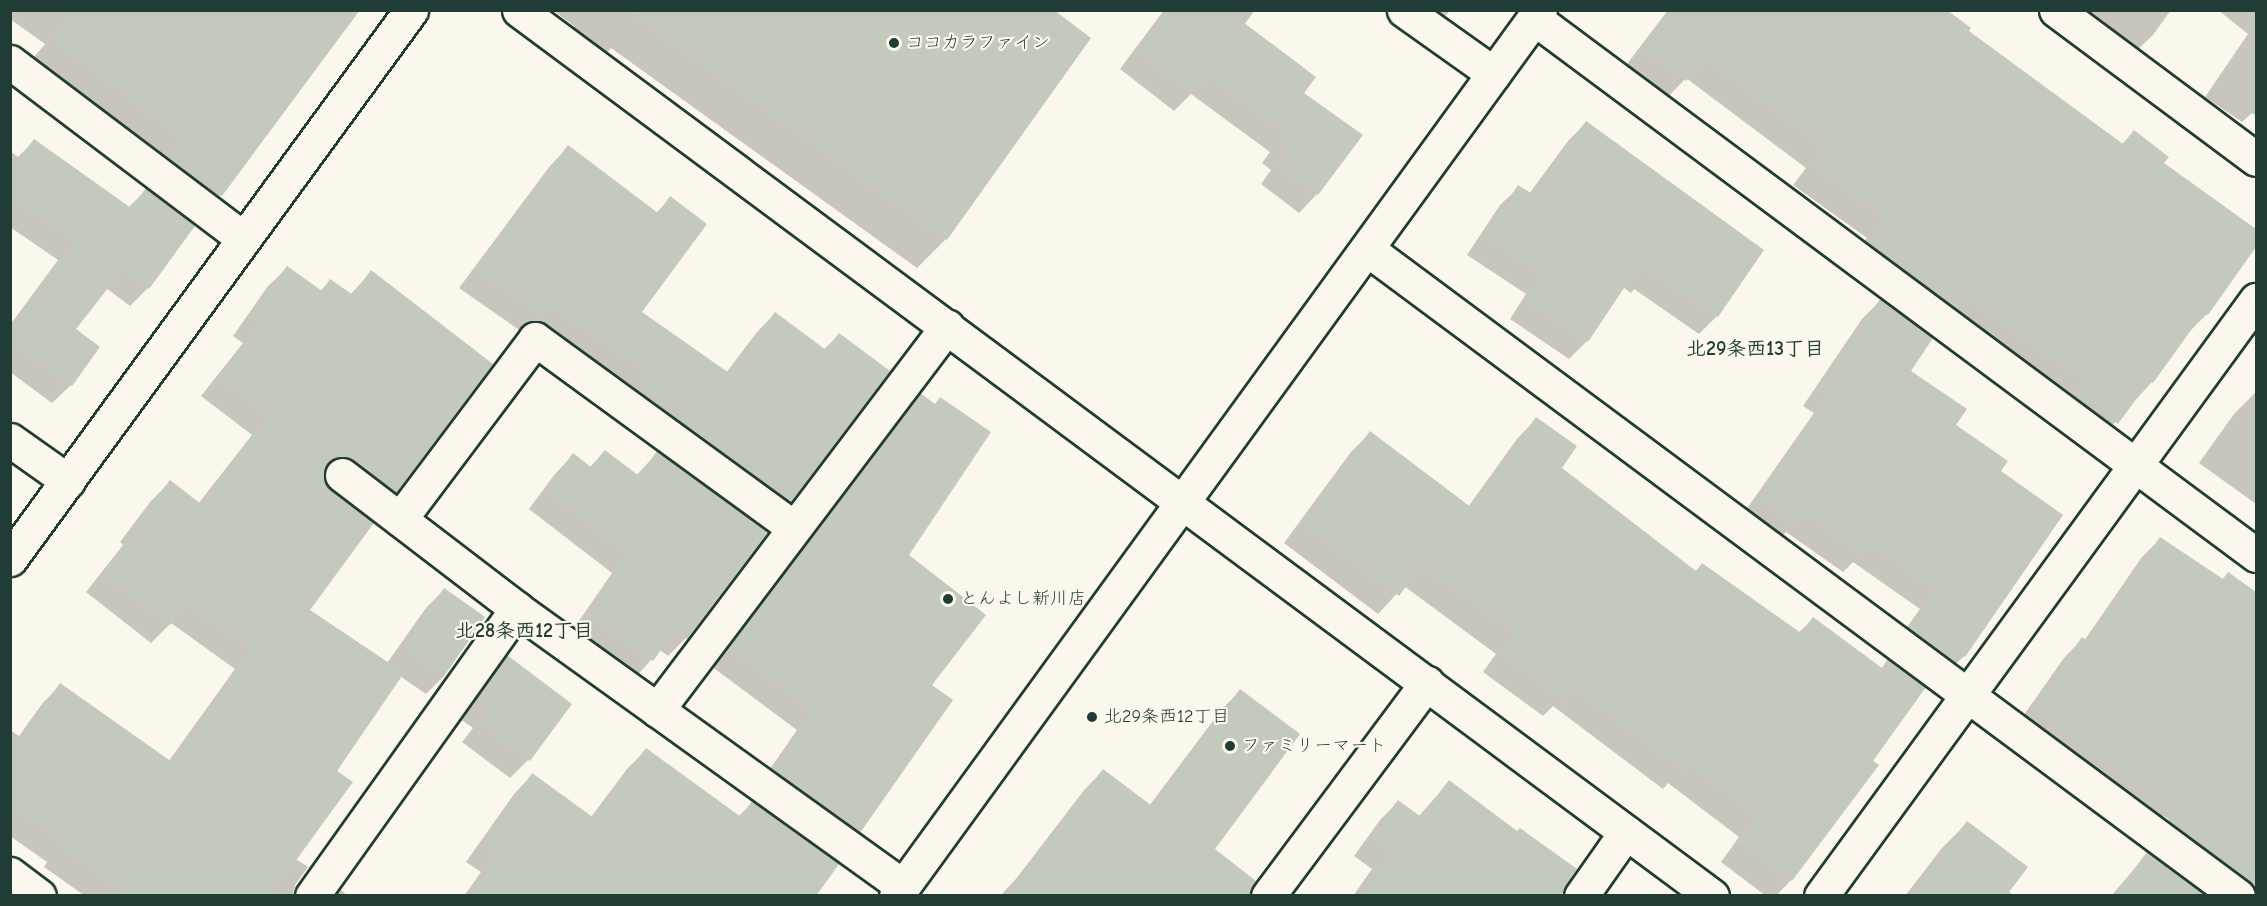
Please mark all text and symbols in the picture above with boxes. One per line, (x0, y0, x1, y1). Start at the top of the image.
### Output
place label: ココカラファイン (906, 32, 1050, 54)
marker: ココカラファイン (887, 36, 901, 50)
district label: 北29条西13丁目 (1686, 336, 1824, 360)
place label: とんよし新川店 (960, 588, 1086, 610)
marker: とんよし新川店 (941, 592, 955, 606)
district label: 北28条西12丁目 (455, 618, 593, 642)
place label: 北29条西12丁目 (1104, 706, 1230, 728)
marker: 北29条西12丁目 (1085, 710, 1099, 724)
place label: ファミリーマート (1242, 735, 1386, 757)
marker: ファミリーマート (1223, 739, 1237, 753)

